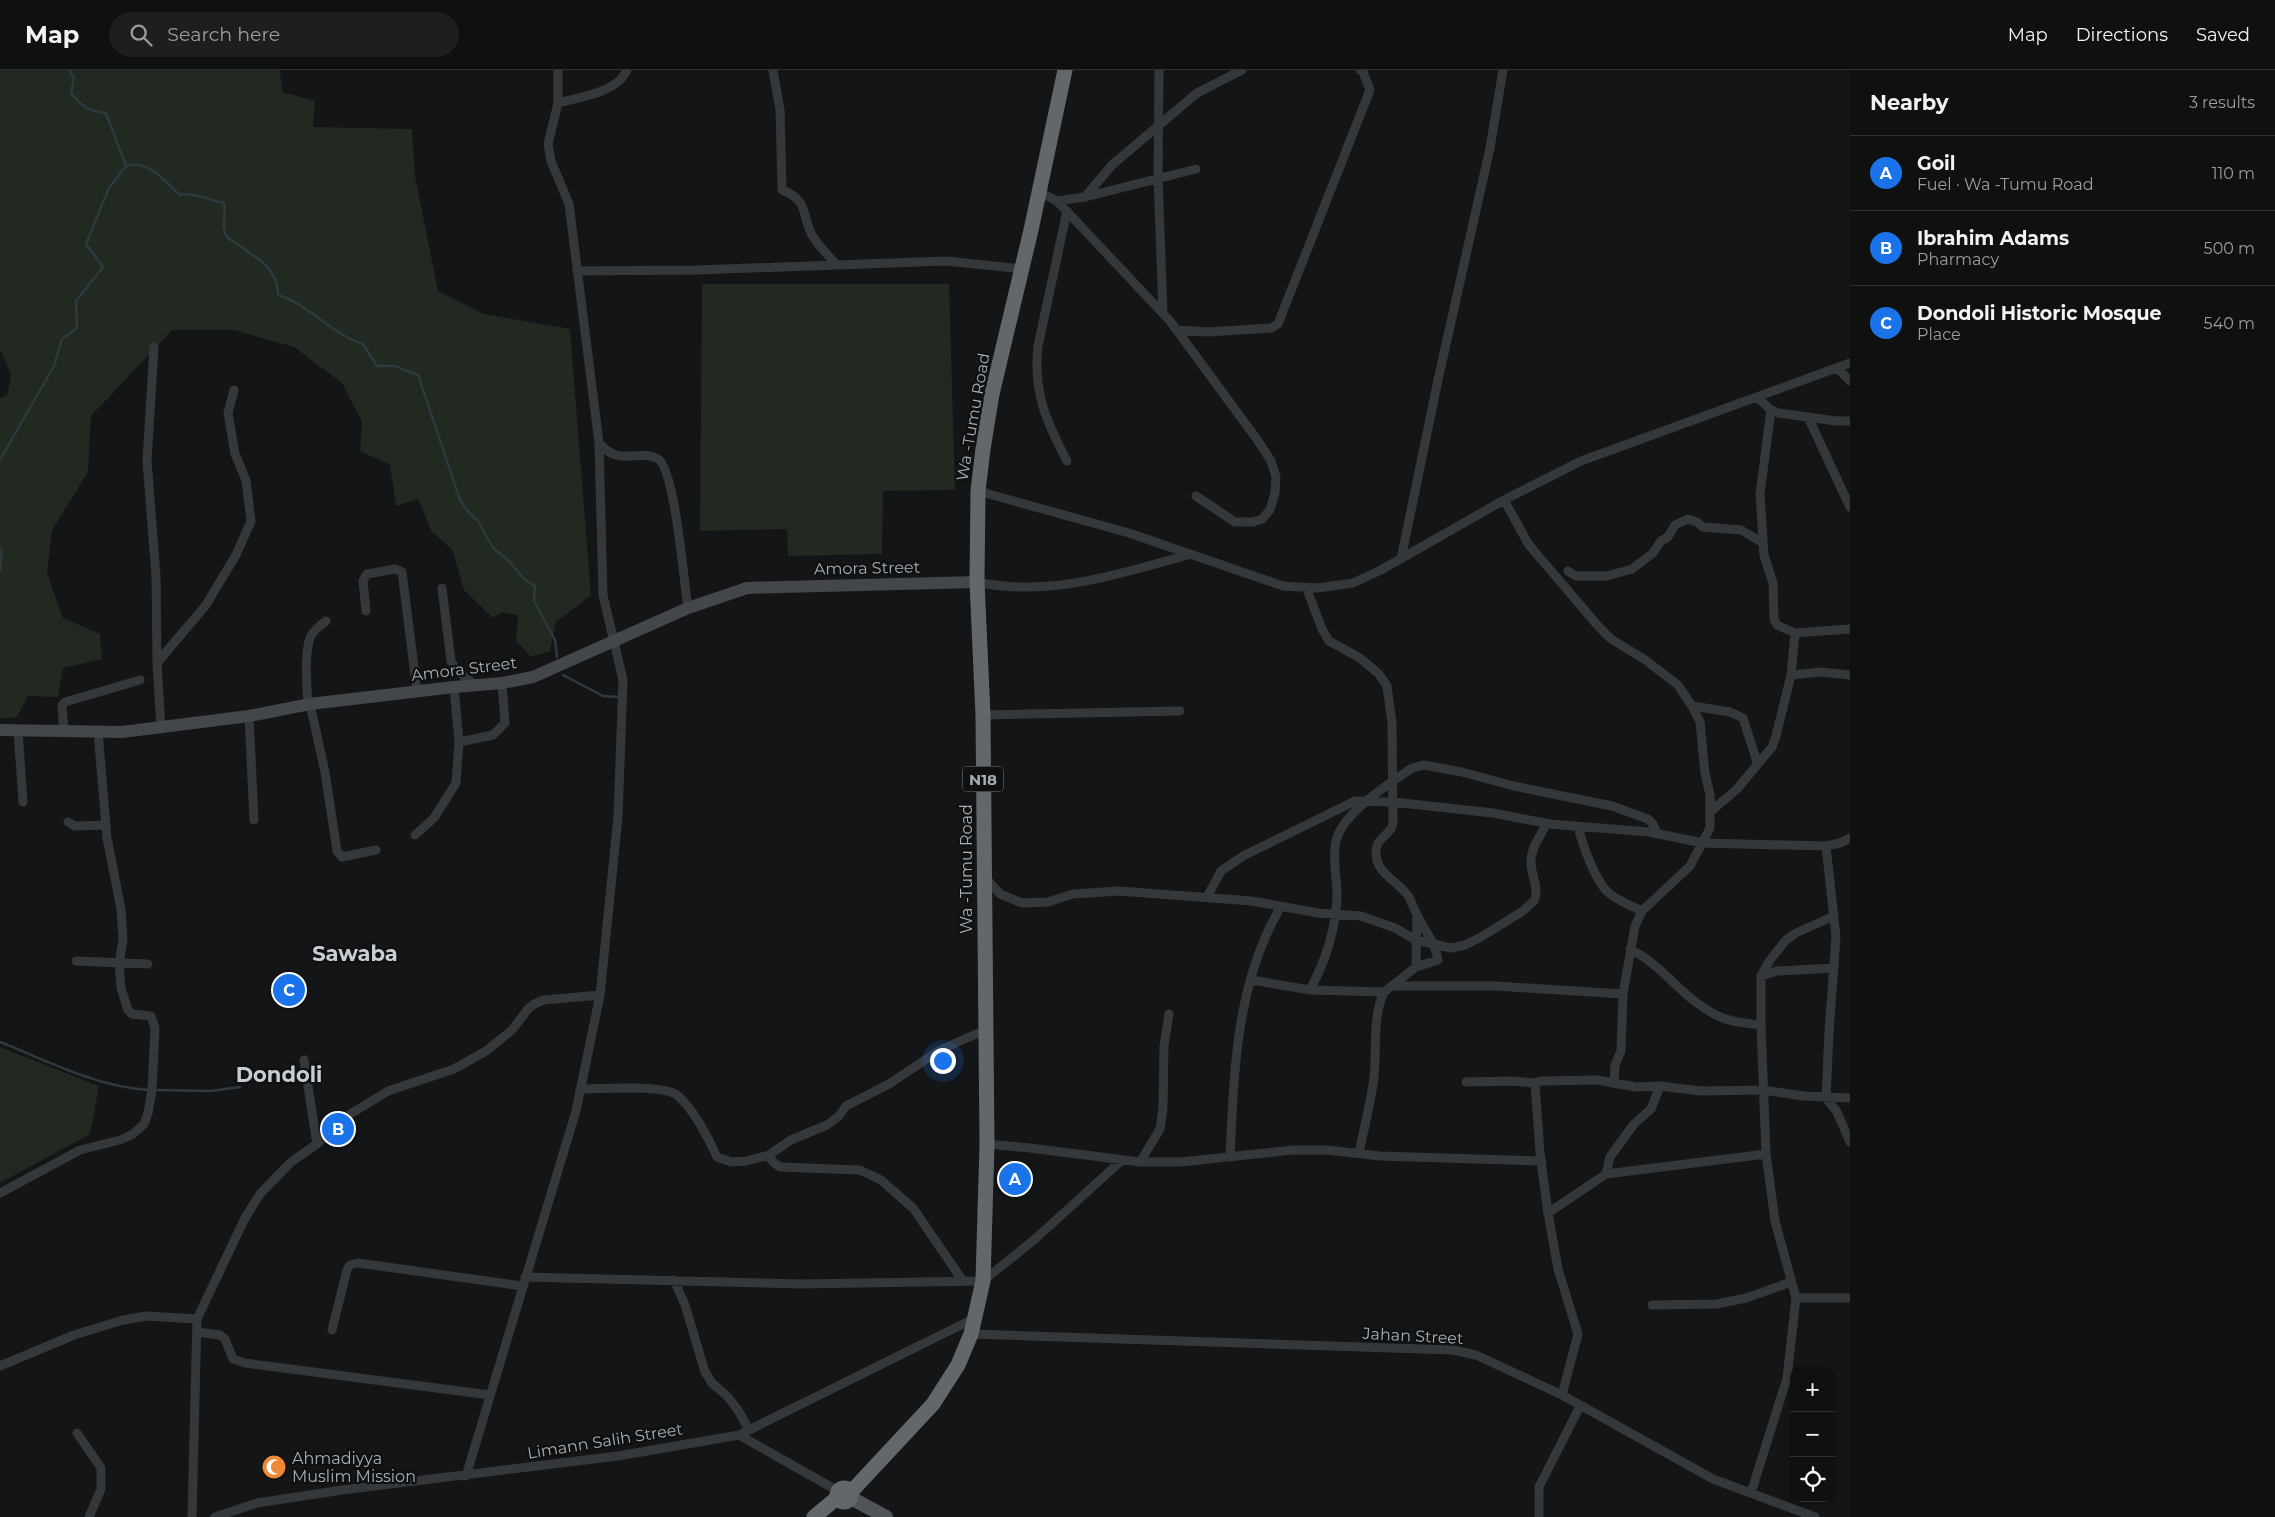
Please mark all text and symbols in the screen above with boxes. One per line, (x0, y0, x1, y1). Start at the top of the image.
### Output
search box (109, 12, 459, 57)
text: Map (25, 20, 79, 49)
icon: search (127, 21, 155, 49)
text: Search here (167, 23, 280, 46)
text: Map (2008, 24, 2048, 46)
text: Directions (2076, 24, 2168, 46)
text: Saved (2196, 24, 2250, 46)
text: Nearby (1870, 90, 1949, 115)
text: 3 results (2189, 93, 2255, 112)
text: Goil (1917, 152, 1956, 175)
text: A (1880, 164, 1892, 183)
text: 110 m (2212, 164, 2255, 183)
text: Fuel · Wa -Tumu Road (1917, 175, 2094, 194)
text: Ibrahim Adams (1917, 227, 2069, 250)
text: B (1880, 239, 1892, 258)
text: 500 m (2204, 239, 2255, 258)
text: Pharmacy (1917, 250, 1999, 269)
text: Dondoli Historic Mosque (1917, 302, 2162, 325)
text: C (1880, 314, 1892, 333)
text: 540 m (2204, 314, 2255, 333)
text: Place (1917, 325, 1961, 344)
street label: Wa -Tumu Road (952, 352, 994, 482)
street label: Amora Street (814, 558, 921, 578)
street label: Amora Street (410, 653, 518, 685)
road number: N18 (963, 766, 1003, 792)
street label: Wa -Tumu Road (957, 804, 976, 934)
district label: Sawaba (312, 941, 398, 966)
pin: C (273, 971, 305, 1009)
your location (930, 1048, 956, 1074)
district label: Dondoli (236, 1062, 322, 1087)
pin: B (322, 1110, 354, 1148)
pin: A (999, 1160, 1031, 1198)
street label: Jahan Street (1361, 1324, 1464, 1348)
map controls (1790, 1367, 1835, 1502)
button: + (1790, 1367, 1835, 1412)
button: − (1790, 1412, 1835, 1457)
street label: Limann Salih Street (526, 1419, 685, 1463)
place label: Ahmadiyya Muslim Mission (292, 1449, 416, 1486)
mosque icon: Ahmadiyya Muslim Mission (261, 1454, 287, 1480)
button: locate (1790, 1457, 1835, 1502)

